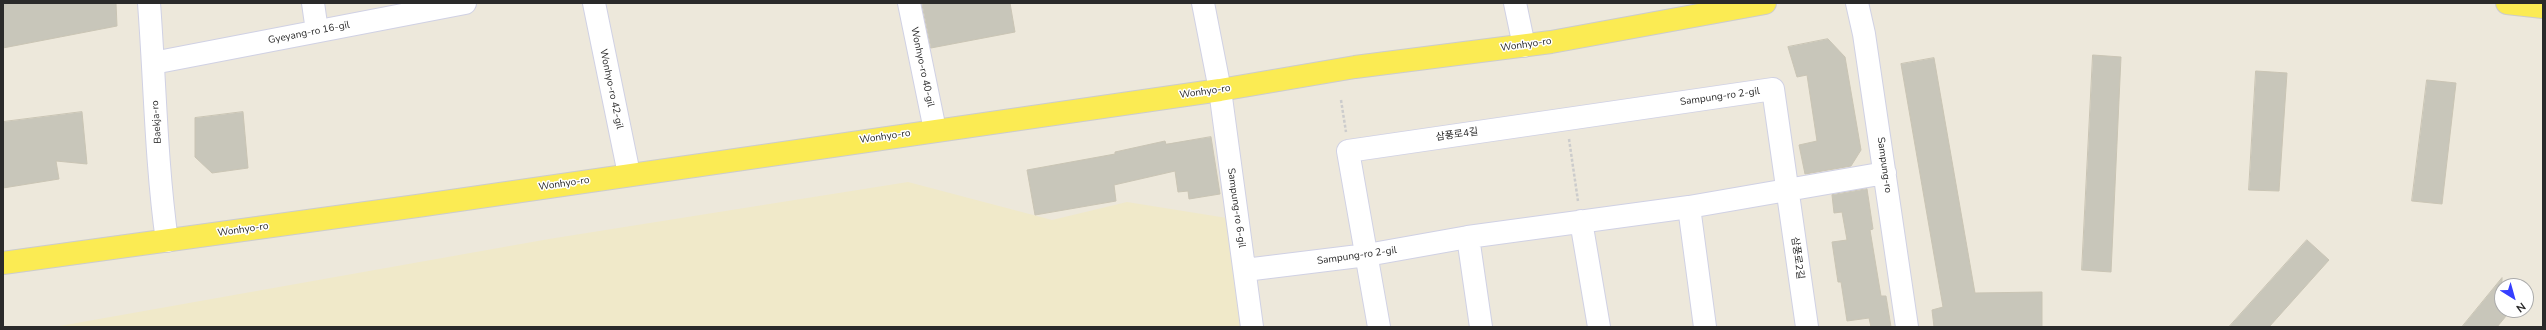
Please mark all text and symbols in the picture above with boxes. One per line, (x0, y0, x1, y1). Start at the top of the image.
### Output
street label: Gyeyang-ro 16-gil (267, 19, 351, 47)
street label: Wonhyo-ro 40-gil (908, 26, 936, 108)
street label: Wonhyo-ro (1500, 35, 1552, 55)
street label: Wonhyo-ro 42-gil (597, 48, 625, 130)
street label: Wonhyo-ro (1179, 82, 1231, 102)
street label: Sampung-ro 2-gil (1679, 85, 1761, 109)
street label: Baekja-ro (150, 100, 164, 144)
street label: 삼풍로4길 (1435, 126, 1479, 144)
street label: Wonhyo-ro (859, 127, 911, 147)
street label: Sampung-ro (1874, 136, 1894, 194)
street label: Sampung-ro 6-gil (1224, 167, 1248, 249)
street label: Wonhyo-ro (538, 174, 590, 194)
street label: Wonhyo-ro (217, 220, 269, 240)
street label: 삼풍로2길 (1788, 236, 1806, 280)
street label: Sampung-ro 2-gil (1316, 244, 1398, 268)
north arrow (2494, 278, 2534, 318)
text: N (2513, 299, 2529, 316)

